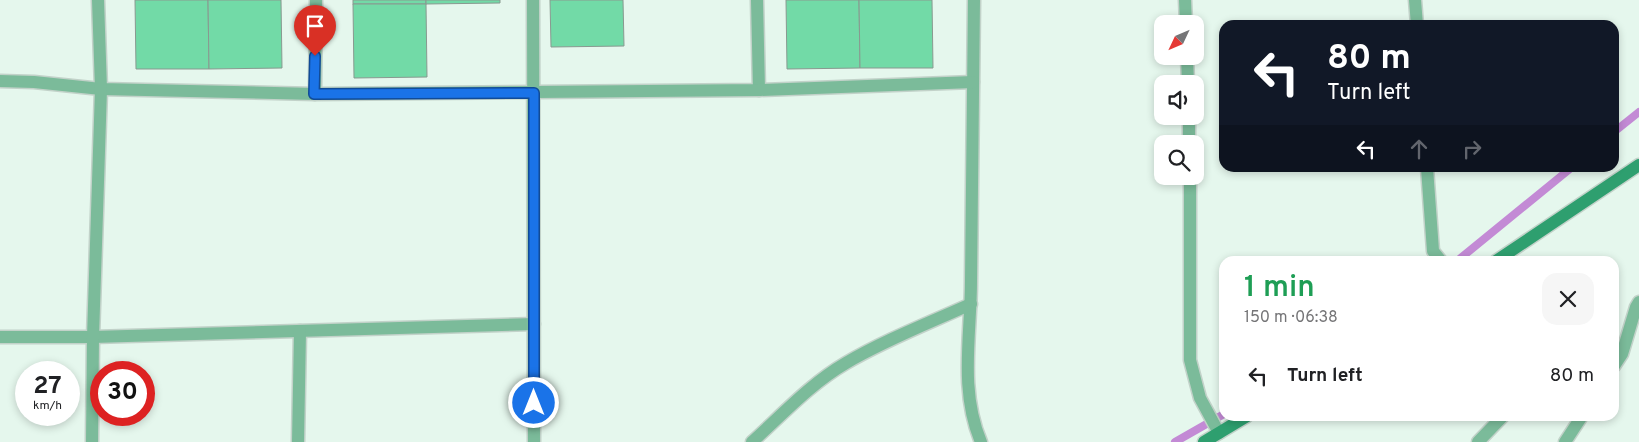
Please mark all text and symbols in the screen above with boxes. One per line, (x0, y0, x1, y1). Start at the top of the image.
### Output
pin (294, 5, 336, 56)
icon: arrive (301, 12, 329, 40)
north arrow (1154, 15, 1204, 65)
map controls (1154, 15, 1204, 185)
text: 80 m (1327, 37, 1411, 81)
icon: left (1244, 40, 1309, 105)
button: sound (1154, 75, 1204, 125)
text: Turn left (1327, 80, 1410, 107)
button: search (1154, 135, 1204, 185)
icon: left (1352, 135, 1380, 163)
icon: ahead (1405, 135, 1433, 163)
icon: right (1458, 135, 1486, 163)
text: 1 min (1244, 270, 1315, 307)
button: close (1542, 273, 1594, 325)
text: 150 m · 06:38 (1244, 308, 1338, 328)
speed limit sign: 30 (90, 361, 155, 426)
icon: left (1244, 362, 1272, 390)
text: Turn left (1287, 364, 1363, 388)
text: 80 m (1550, 364, 1594, 388)
text: 27 (33, 371, 62, 403)
position arrow (507, 376, 559, 428)
text: km/h (33, 398, 62, 414)

